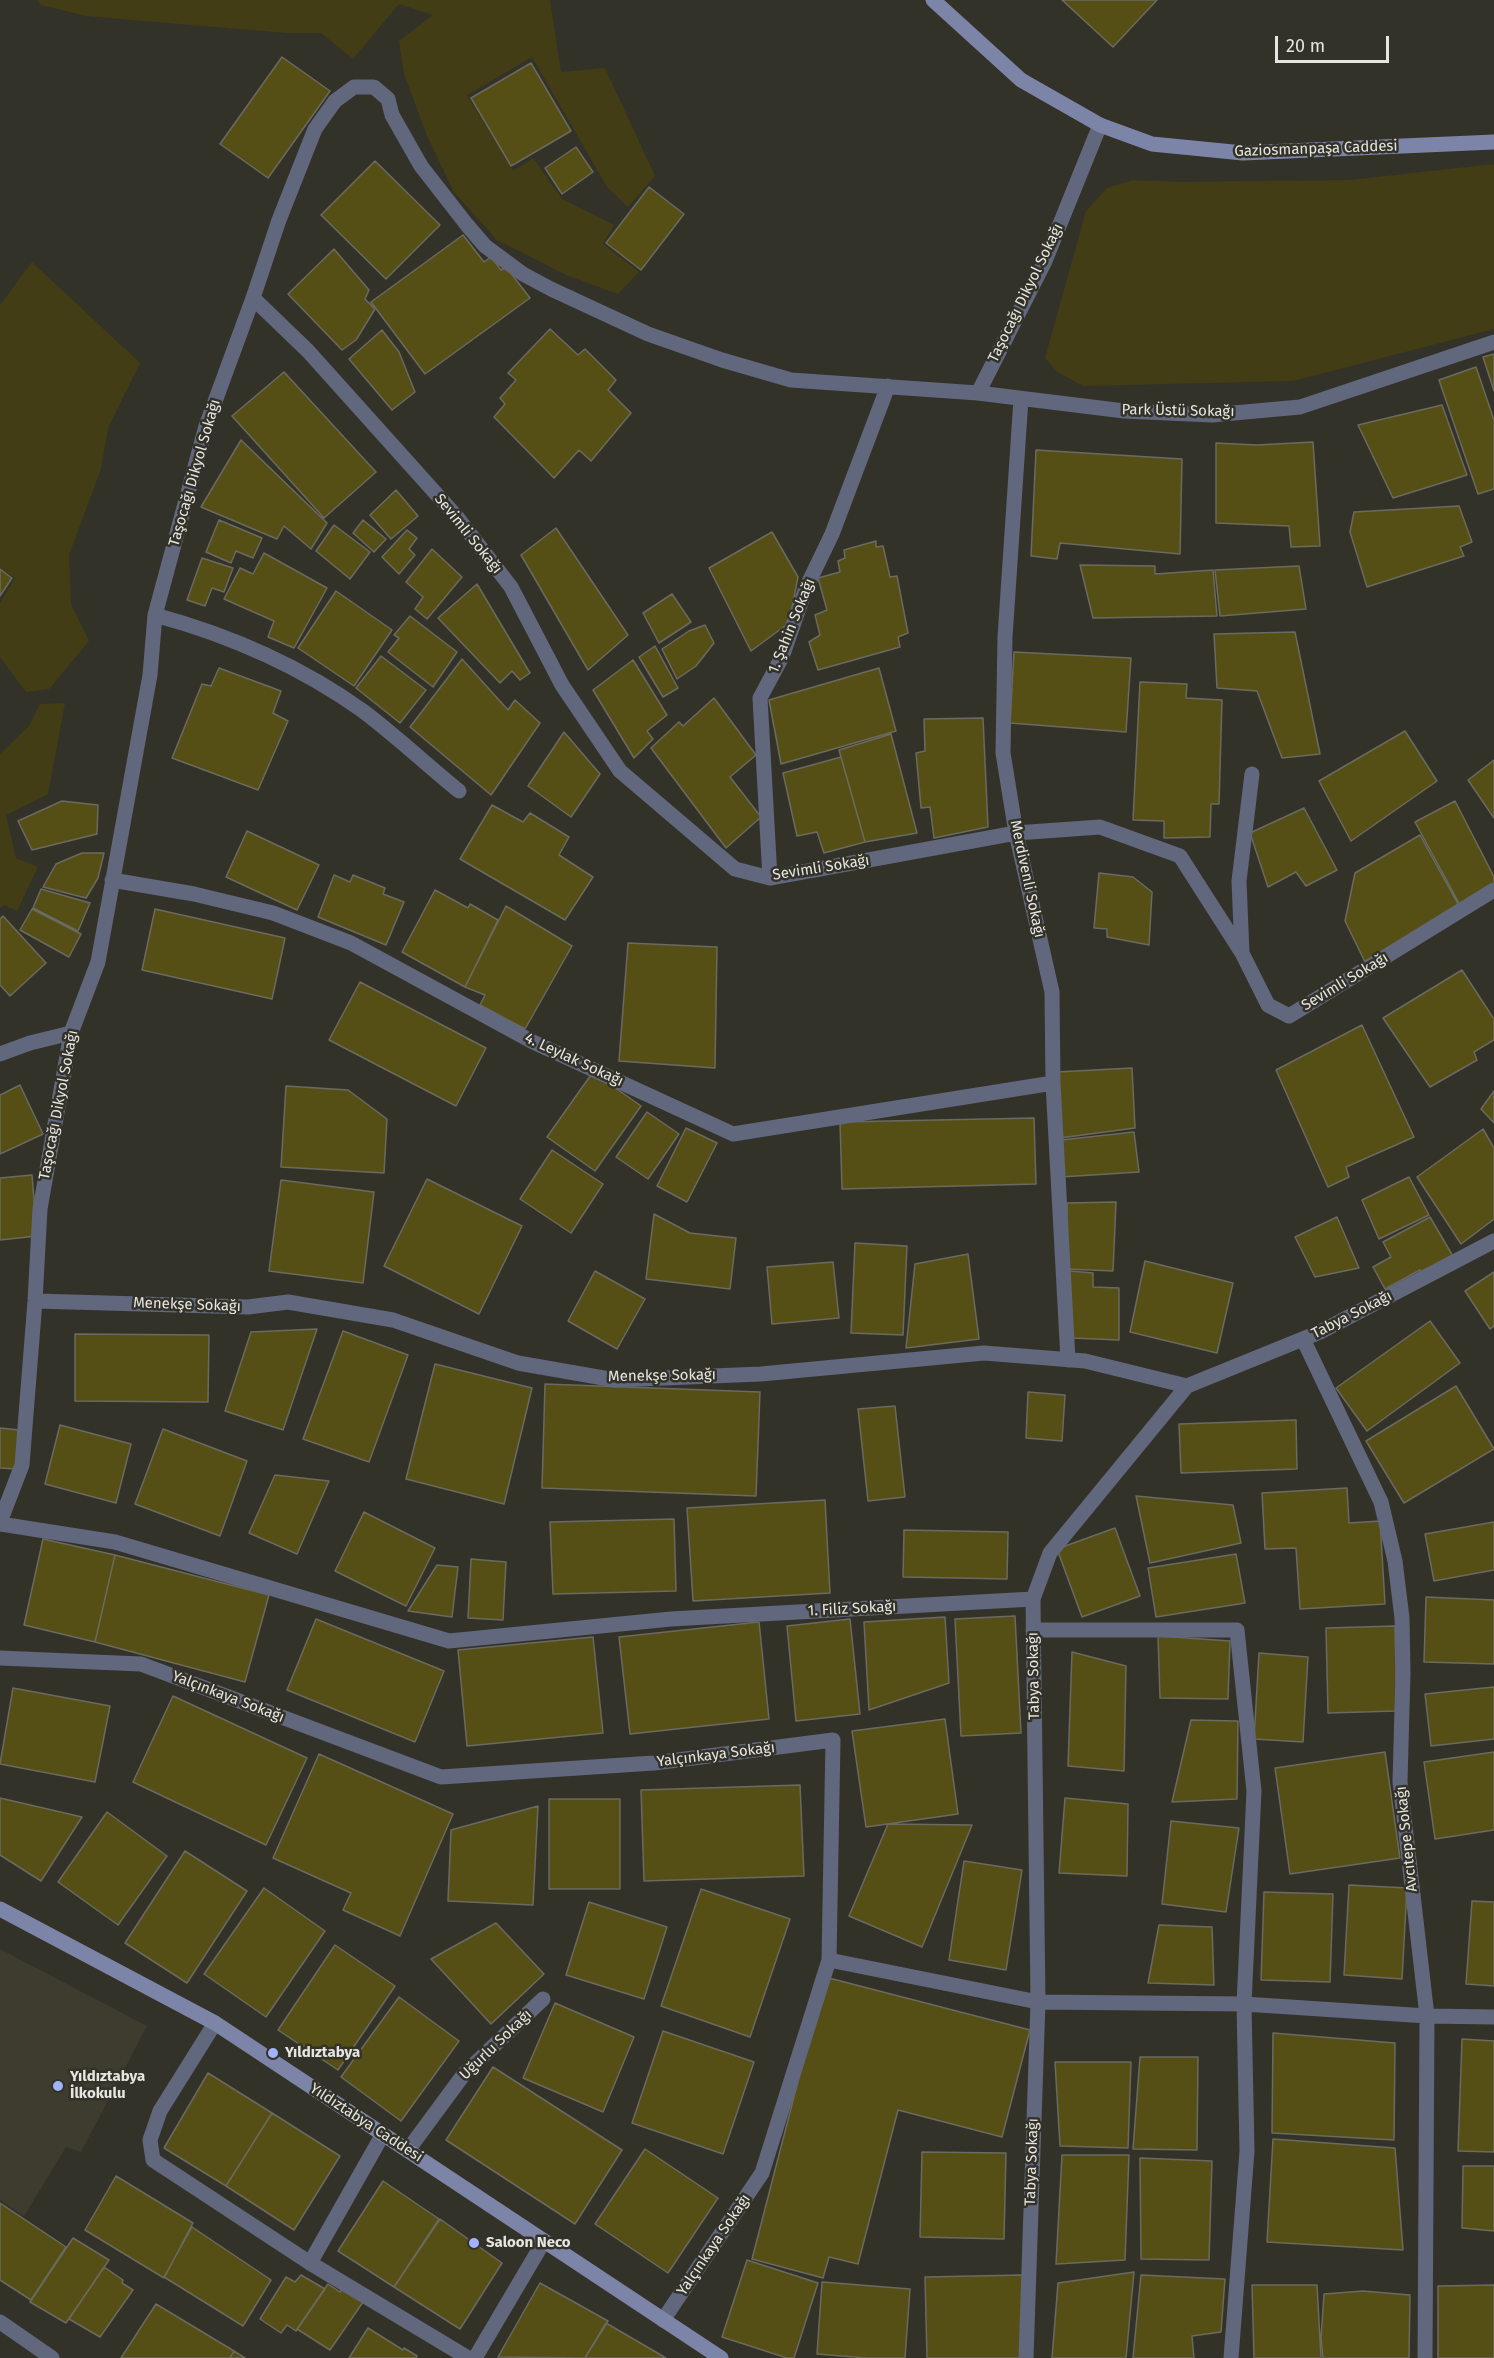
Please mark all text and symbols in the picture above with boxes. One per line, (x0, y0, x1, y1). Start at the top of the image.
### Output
scale bar (1278, 24, 1392, 62)
text: 20 m (1286, 35, 1325, 57)
street label: Gaziosmanpaşa Caddesi (1234, 137, 1398, 161)
street label: Taşocağı Dikyol Sokağı (985, 221, 1067, 365)
street label: Taşocağı Dikyol Sokağı (165, 397, 225, 549)
street label: Park Üstü Sokağı (1121, 401, 1235, 421)
street label: Sevimli Sokağı (430, 490, 506, 578)
street label: 1. Şahin Sokağı (765, 576, 819, 676)
street label: Merdivenli Sokağı (1006, 819, 1048, 939)
street label: Sevimli Sokağı (771, 851, 871, 885)
street label: Sevimli Sokağı (1298, 949, 1392, 1015)
street label: Taşocağı Dikyol Sokağı (36, 1029, 82, 1181)
street label: 4. Leylak Sokağı (522, 1029, 626, 1091)
street label: Tabya Sokağı (1309, 1287, 1395, 1343)
street label: Menekşe Sokağı (133, 1294, 241, 1316)
street label: Menekşe Sokağı (608, 1366, 716, 1386)
street label: 1. Filiz Sokağı (807, 1598, 897, 1620)
street label: Tabya Sokağı (1024, 1632, 1044, 1720)
street label: Yalçınkaya Sokağı (169, 1667, 287, 1727)
street label: Yalçınkaya Sokağı (656, 1739, 776, 1771)
street label: Avcıtepe Sokağı (1393, 1785, 1421, 1893)
street label: Uğurlu Sokağı (456, 2006, 536, 2084)
place label: Yıldıztabya (285, 2044, 360, 2062)
marker: Yıldıztabya (266, 2046, 280, 2060)
place label: Yıldıztabya İlkokulu (70, 2068, 145, 2103)
marker: Yıldıztabya İlkokulu (51, 2079, 65, 2093)
street label: Yıldıztabya Caddesi (306, 2080, 426, 2166)
street label: Tabya Sokağı (1021, 2118, 1043, 2206)
street label: Yalçınkaya Sokağı (673, 2191, 755, 2299)
place label: Saloon Neco (486, 2234, 571, 2252)
marker: Saloon Neco (467, 2236, 481, 2250)

